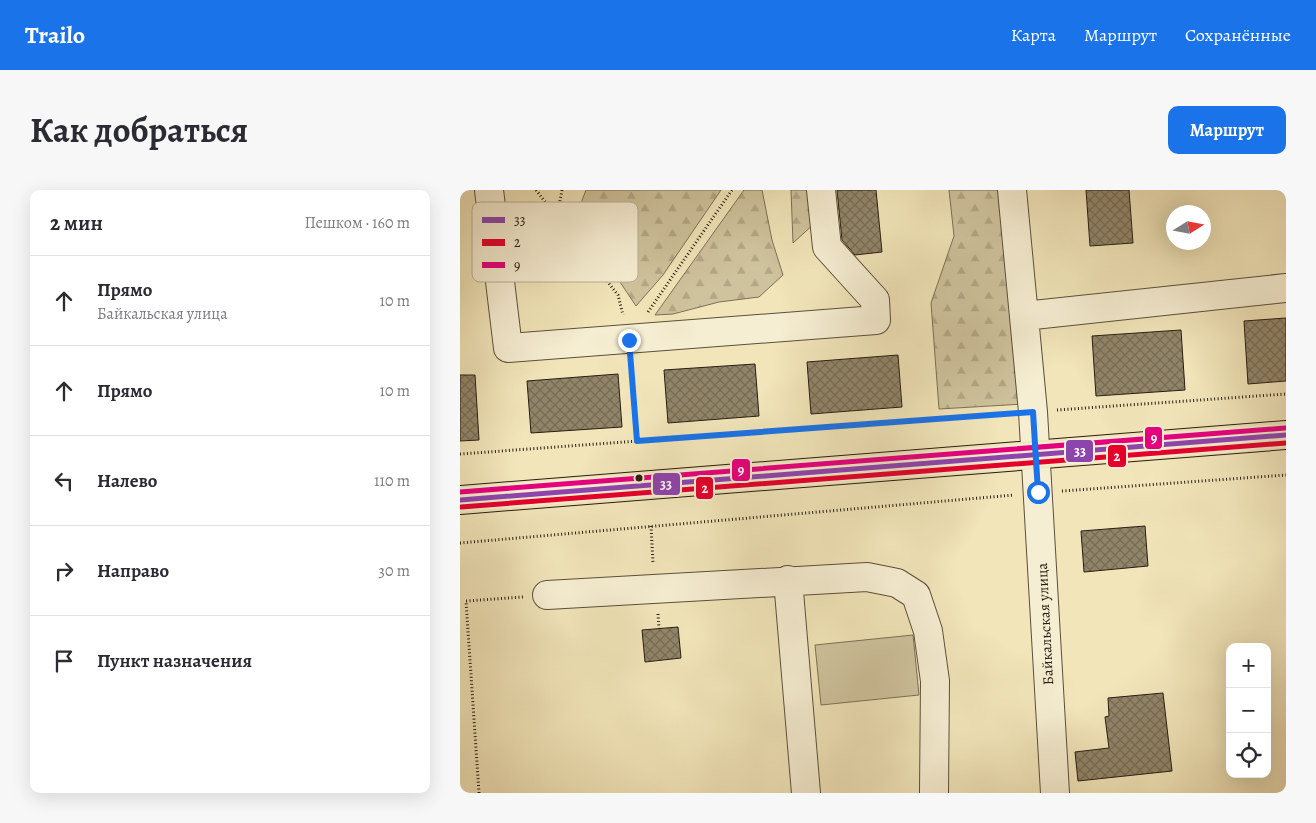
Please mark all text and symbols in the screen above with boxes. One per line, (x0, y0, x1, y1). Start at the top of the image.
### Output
text: Trailo (25, 19, 85, 51)
text: Карта (1011, 23, 1056, 47)
text: Маршрут (1084, 23, 1157, 47)
text: Сохранённые (1185, 23, 1291, 47)
text: Как добраться (30, 106, 248, 154)
button: Маршрут (1168, 106, 1286, 154)
legend (472, 202, 638, 282)
north arrow (1166, 205, 1211, 250)
text: 2 мин (50, 209, 103, 237)
text: 33 (514, 211, 526, 230)
text: Пешком · 160 m (304, 212, 410, 234)
text: 2 (514, 233, 521, 252)
text: 9 (514, 256, 520, 275)
text: Прямо (97, 277, 152, 303)
icon: ahead (50, 287, 78, 315)
text: 10 m (380, 290, 410, 312)
text: Байкальская улица (97, 303, 228, 325)
route end (618, 329, 641, 352)
icon: ahead (50, 377, 78, 405)
text: Прямо (97, 378, 152, 404)
text: 10 m (380, 380, 410, 402)
line badge: 9 (1144, 426, 1163, 450)
text: 9 (1151, 429, 1158, 448)
line badge: 33 (1065, 439, 1094, 463)
text: 33 (1074, 442, 1086, 461)
line badge: 2 (1107, 444, 1127, 468)
text: 2 (1114, 447, 1121, 466)
line badge: 9 (731, 458, 751, 482)
text: 9 (738, 461, 745, 480)
icon: left (50, 467, 78, 495)
text: Налево (97, 468, 157, 494)
text: 110 m (374, 470, 410, 492)
line badge: 33 (652, 472, 681, 496)
unlabelled marker (634, 473, 644, 483)
text: 33 (660, 475, 672, 494)
line badge: 2 (695, 476, 714, 500)
text: 2 (702, 479, 709, 498)
route start (1027, 481, 1050, 504)
icon: right (50, 557, 78, 585)
text: Направо (97, 558, 169, 584)
text: 30 m (378, 560, 410, 582)
street label: Байкальская улица (1032, 562, 1058, 686)
map controls (1226, 643, 1271, 778)
button: + (1226, 643, 1271, 688)
icon: arrive (50, 647, 78, 675)
text: Пункт назначения (97, 648, 252, 674)
button: − (1226, 688, 1271, 733)
button: locate (1226, 733, 1271, 778)

